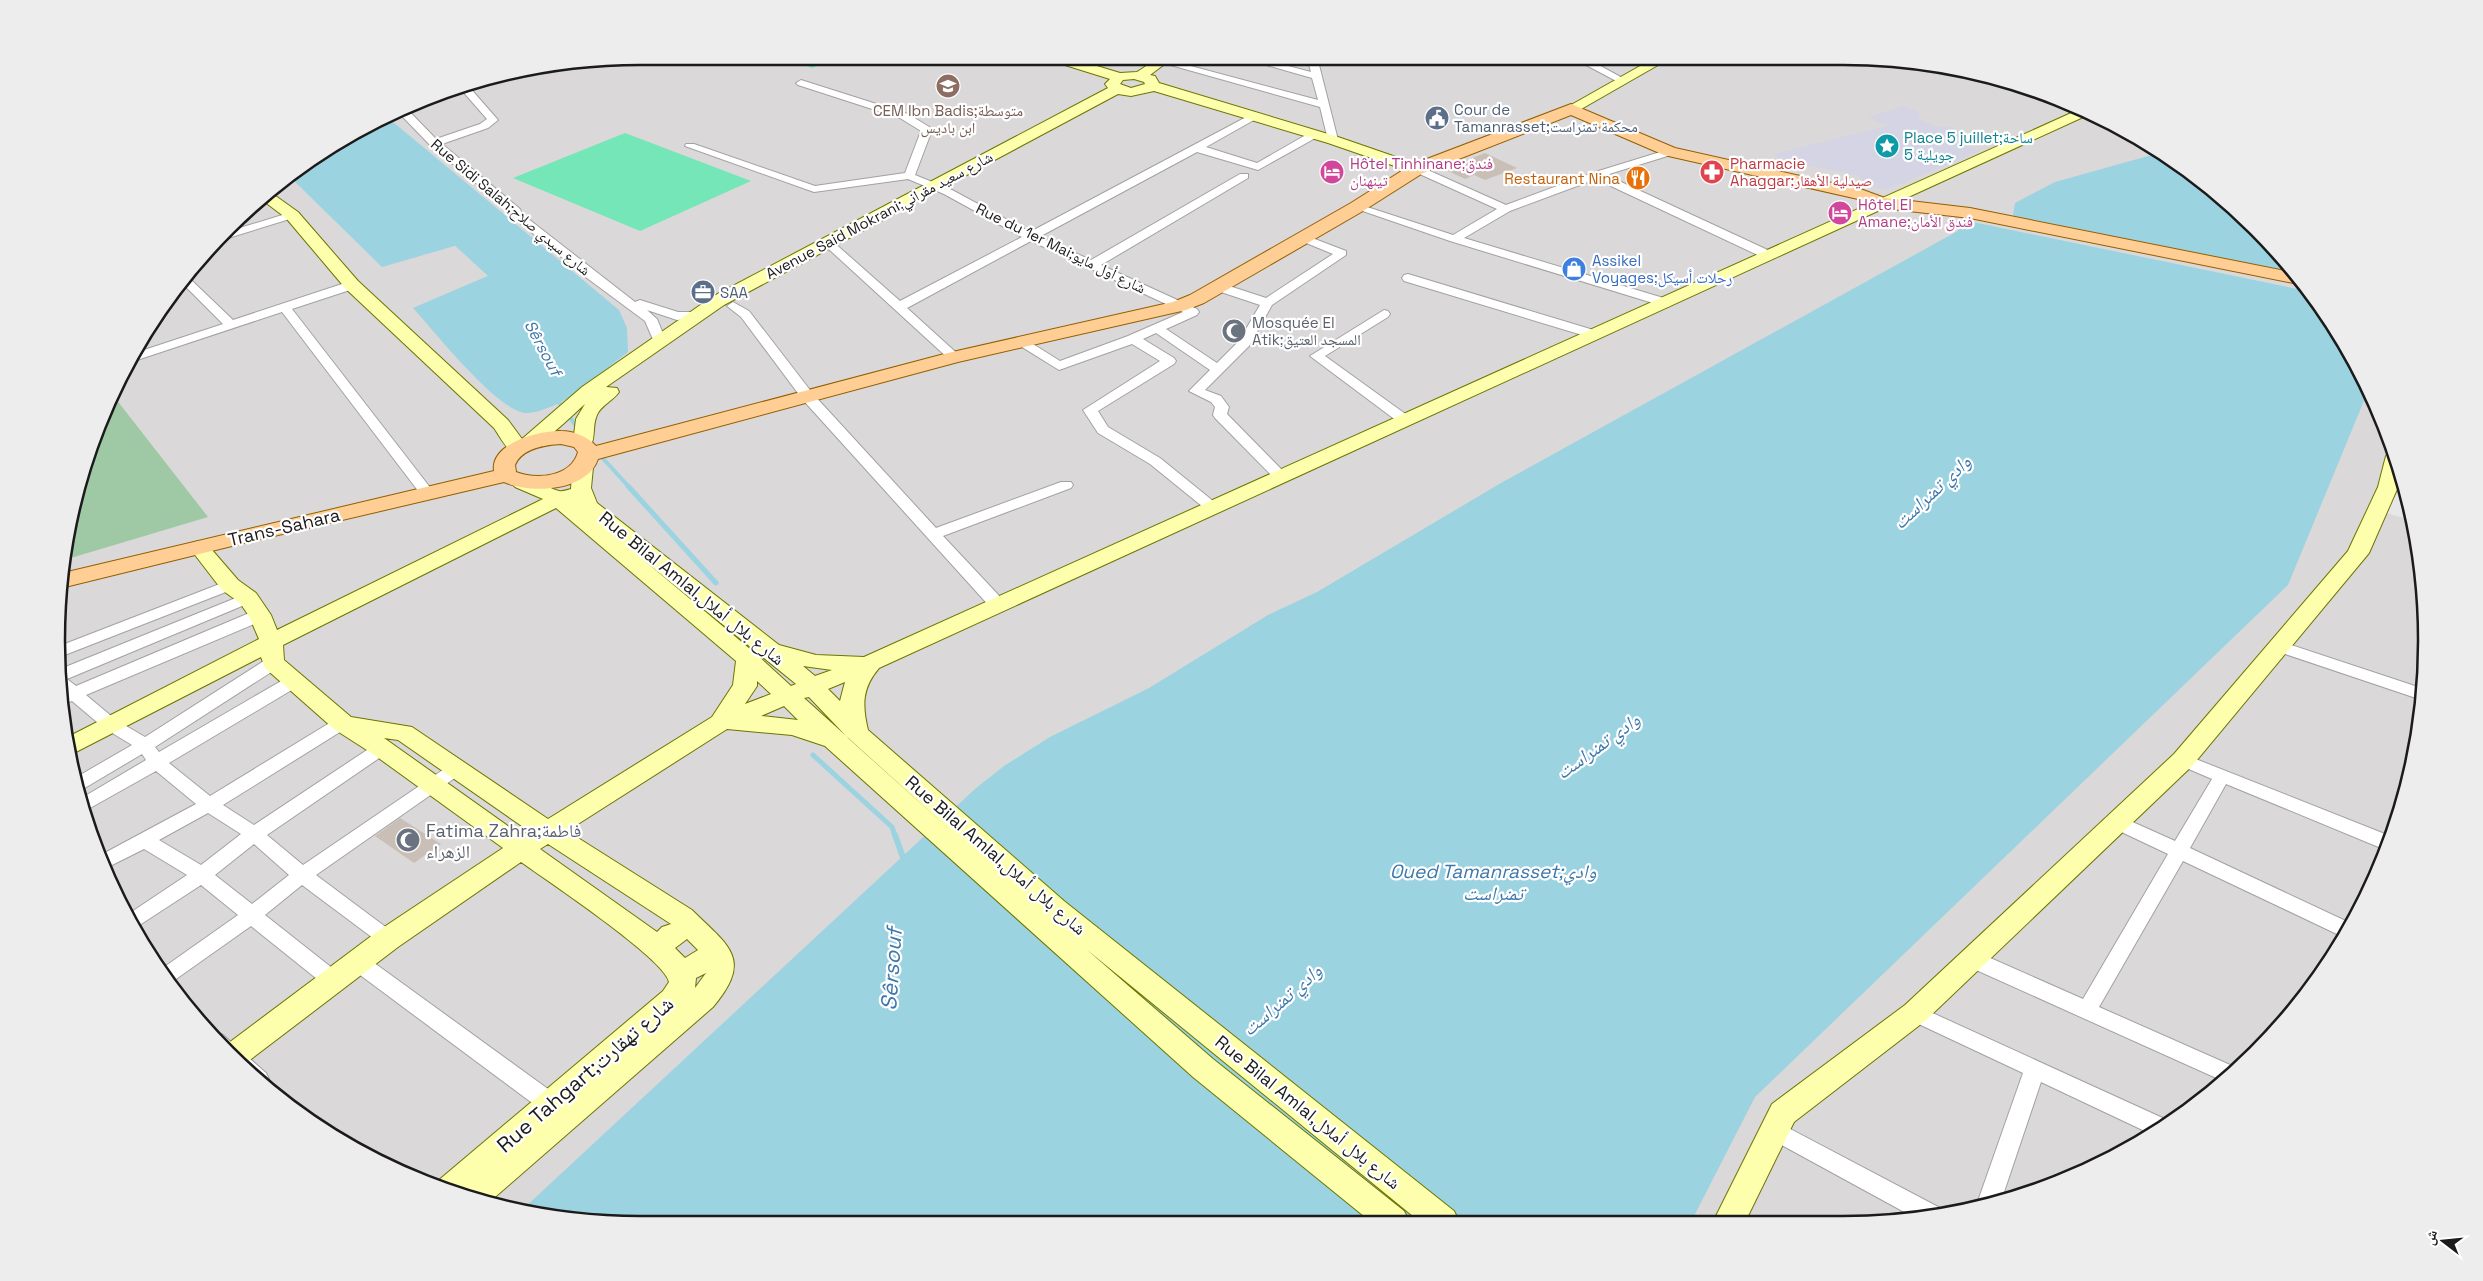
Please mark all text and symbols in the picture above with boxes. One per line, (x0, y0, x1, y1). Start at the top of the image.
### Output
school or university icon: CEM Ibn Badis;متوسطة ابن باديس (935, 73, 961, 99)
place label: Cour de Tamanrasset;محكمة تمنراست (1454, 100, 1638, 136)
place label: CEM Ibn Badis;متوسطة ابن باديس (873, 101, 1023, 138)
public building icon: Cour de Tamanrasset;محكمة تمنراست (1424, 105, 1450, 131)
place label: Place 5 juillet;ساحة 5 جويلية (1904, 128, 2033, 164)
place icon: Place 5 juillet;ساحة 5 جويلية (1874, 133, 1900, 159)
street label: Rue Sidi Salah;شارع سيدي صلاح (425, 135, 595, 282)
street label: Avenue Said Mokrani;شارع سعيد مقراني (762, 147, 997, 286)
place label: Hôtel Tinhinane;فندق تينهنان (1350, 154, 1493, 191)
place label: Pharmacie Ahaggar;صيدلية الأهقار (1730, 154, 1872, 190)
hotel icon: Hôtel Tinhinane;فندق تينهنان (1319, 159, 1345, 185)
pharmacy icon: Pharmacie Ahaggar;صيدلية الأهقار (1699, 159, 1725, 185)
restaurant icon: Restaurant Nina (1625, 165, 1651, 191)
place label: Restaurant Nina (1504, 169, 1620, 188)
place label: Hôtel El Amane;فندق الأمان (1858, 195, 1973, 232)
street label: Rue du 1er Mai;شارع أول مايو (973, 199, 1149, 298)
hotel icon: Hôtel El Amane;فندق الأمان (1827, 200, 1853, 226)
place label: Assikel Voyages;رحلات أسيكل (1592, 251, 1733, 288)
shop icon: Assikel Voyages;رحلات أسيكل (1561, 256, 1587, 282)
office icon: SAA (690, 279, 716, 305)
place label: SAA (720, 283, 749, 302)
place label: Mosquée El Atik;المسجد العتيق (1252, 313, 1361, 350)
water label: Sêrsouf (520, 316, 568, 382)
mosque icon: Mosquée El Atik;المسجد العتيق (1221, 318, 1247, 344)
water label: وادي تمنراست (1888, 449, 1978, 537)
street label: Trans-Sahara (226, 503, 342, 551)
street label: Rue Bilal Amlal,شارع بلال أملال (594, 506, 790, 670)
water label: وادي تمنراست (1551, 707, 1647, 787)
street label: Rue Bilal Amlal,شارع بلال أملال (901, 770, 1091, 940)
place label: Fatima Zahra;فاطمة الزهراء (426, 819, 581, 863)
mosque icon: Fatima Zahra;فاطمة الزهراء (395, 827, 421, 853)
water label: Oued Tamanrasset;وادي تمنراست (1390, 859, 1596, 906)
water label: Sêrsouf (874, 923, 908, 1011)
water label: وادي تمنراست (1237, 958, 1329, 1044)
street label: Rue Tahgart;شارع تهقارت (491, 990, 679, 1158)
street label: Rue Bilal Amlal,شارع بلال أملال (1210, 1030, 1406, 1194)
north arrow (2418, 1216, 2468, 1266)
text: ش (2420, 1228, 2441, 1247)

